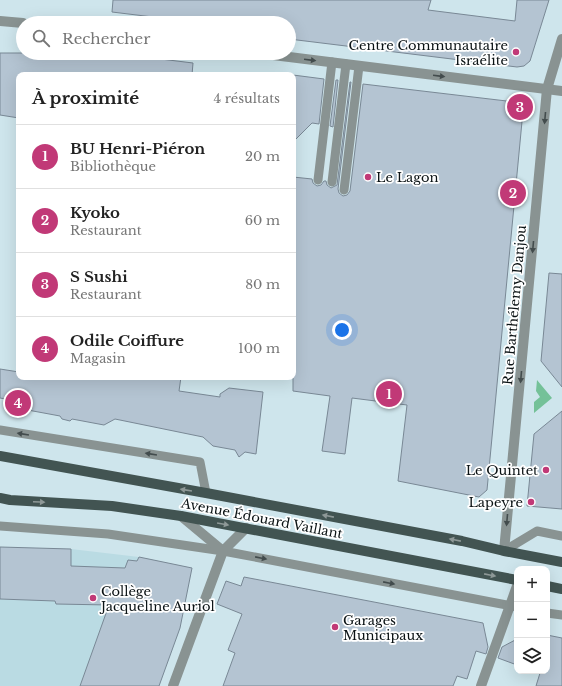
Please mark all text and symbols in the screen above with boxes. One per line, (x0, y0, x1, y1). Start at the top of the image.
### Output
search box (16, 16, 296, 60)
icon: search (30, 27, 52, 49)
text: Rechercher (62, 29, 150, 48)
place label: Centre Communautaire Israélite (349, 37, 508, 69)
marker: Centre Communautaire Israélite (511, 47, 521, 57)
one-way arrow (304, 56, 316, 63)
one-way arrow (433, 73, 445, 79)
text: À proximité (32, 88, 139, 109)
text: 4 résultats (213, 90, 280, 107)
pin: 3 (507, 92, 533, 122)
one-way arrow (541, 112, 548, 124)
text: BU Henri-Piéron (70, 139, 205, 158)
text: 1 (42, 148, 48, 165)
text: 20 m (245, 148, 280, 165)
text: Bibliothèque (70, 158, 156, 175)
place label: Le Lagon (376, 169, 439, 186)
marker: Le Lagon (363, 172, 373, 182)
pin: 2 (500, 178, 526, 208)
text: Kyoko (70, 203, 120, 222)
text: 2 (41, 212, 49, 229)
text: 60 m (245, 212, 280, 229)
text: Restaurant (70, 222, 142, 239)
street label: Rue Barthélemy Danjou (499, 224, 530, 386)
one-way arrow (529, 241, 536, 253)
text: S Sushi (70, 267, 128, 286)
text: 3 (41, 276, 49, 293)
text: 80 m (245, 276, 280, 293)
text: Restaurant (70, 286, 142, 303)
your location (332, 320, 352, 340)
text: Odile Coiffure (70, 331, 184, 350)
text: 4 (41, 340, 49, 357)
text: 100 m (238, 340, 280, 357)
text: Magasin (70, 350, 126, 367)
one-way arrow (517, 371, 524, 383)
pin: 1 (376, 379, 402, 409)
pin: 4 (5, 388, 31, 418)
one-way arrow (17, 431, 29, 437)
one-way arrow (145, 451, 158, 457)
place label: Le Quintet (466, 462, 538, 479)
marker: Le Quintet (541, 465, 551, 475)
one-way arrow (180, 487, 192, 493)
street label: Avenue Édouard Vaillant (179, 494, 344, 542)
place label: Lapeyre (468, 494, 523, 511)
marker: Lapeyre (526, 497, 536, 507)
one-way arrow (33, 498, 45, 505)
one-way arrow (321, 513, 334, 519)
one-way arrow (504, 514, 510, 526)
one-way arrow (217, 521, 229, 527)
one-way arrow (449, 537, 461, 543)
one-way arrow (255, 556, 267, 562)
map controls (514, 566, 550, 674)
button: + (514, 566, 550, 602)
one-way arrow (484, 572, 496, 578)
one-way arrow (383, 580, 395, 586)
place label: Collège Jacqueline Auriol (99, 583, 215, 615)
marker: Collège Jacqueline Auriol (88, 593, 98, 603)
button: − (514, 602, 550, 638)
place label: Garages Municipaux (343, 612, 423, 644)
marker: Garages Municipaux (330, 622, 340, 632)
button: layers (514, 638, 550, 674)

